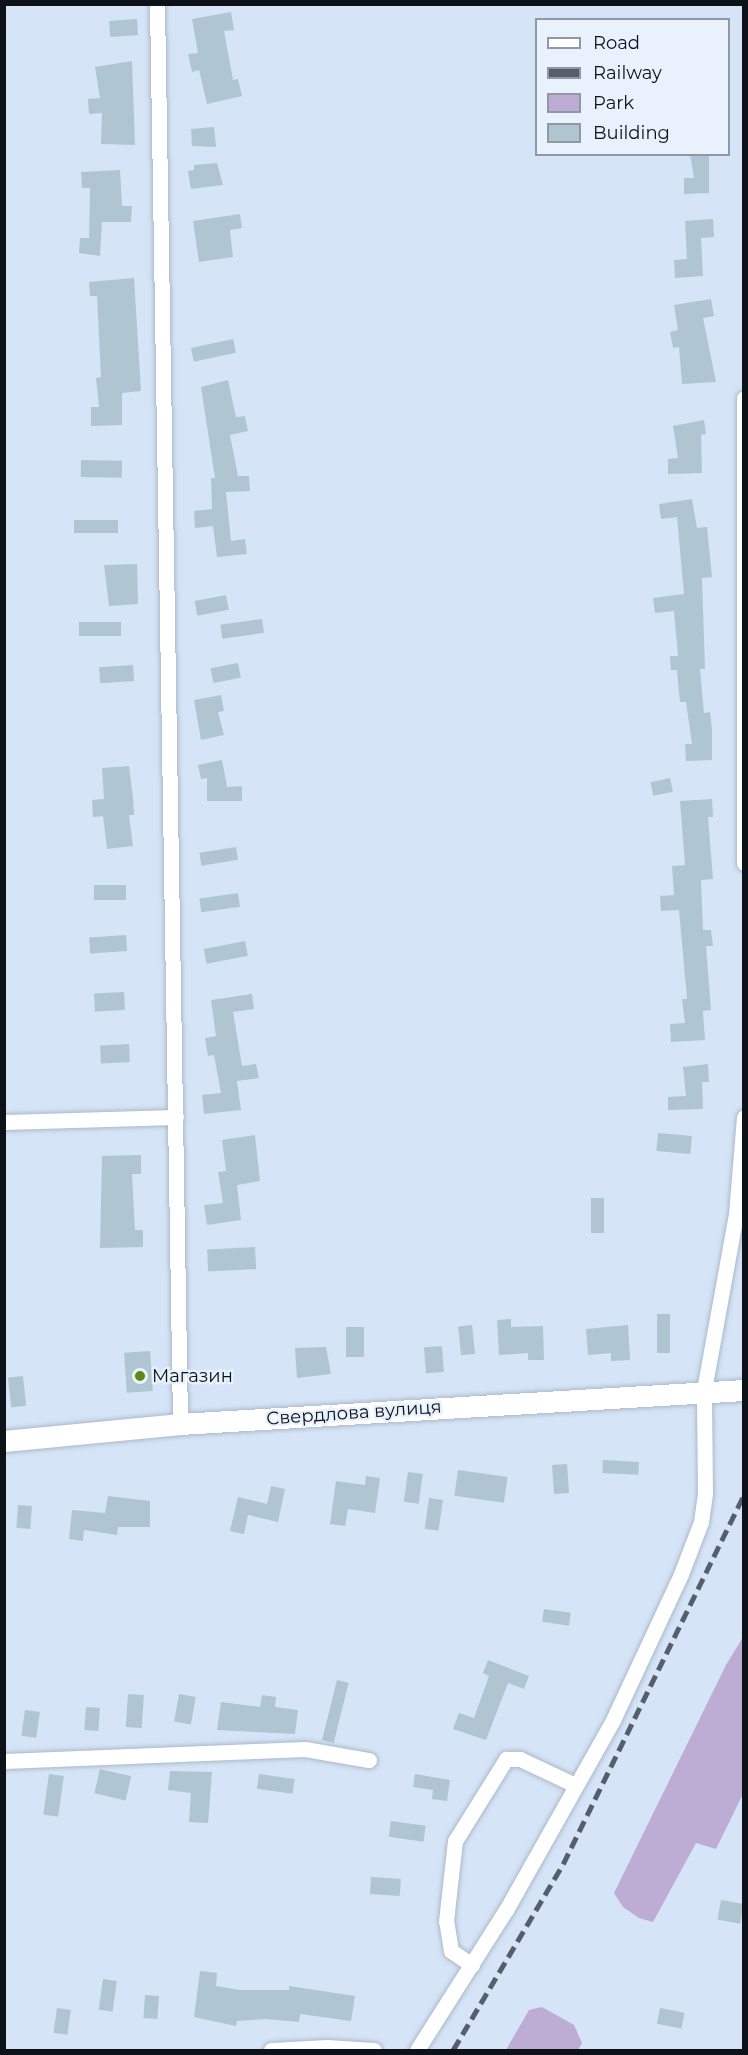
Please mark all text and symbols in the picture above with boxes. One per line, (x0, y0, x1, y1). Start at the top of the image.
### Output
legend (535, 18, 730, 156)
text: Road (593, 32, 640, 54)
text: Railway (593, 62, 662, 84)
text: Park (593, 92, 634, 114)
text: Building (593, 122, 670, 144)
place label: Mагазин (152, 1365, 233, 1387)
marker: Mагазин (133, 1369, 147, 1383)
street label: Свердлова вулиця (266, 1396, 442, 1430)

